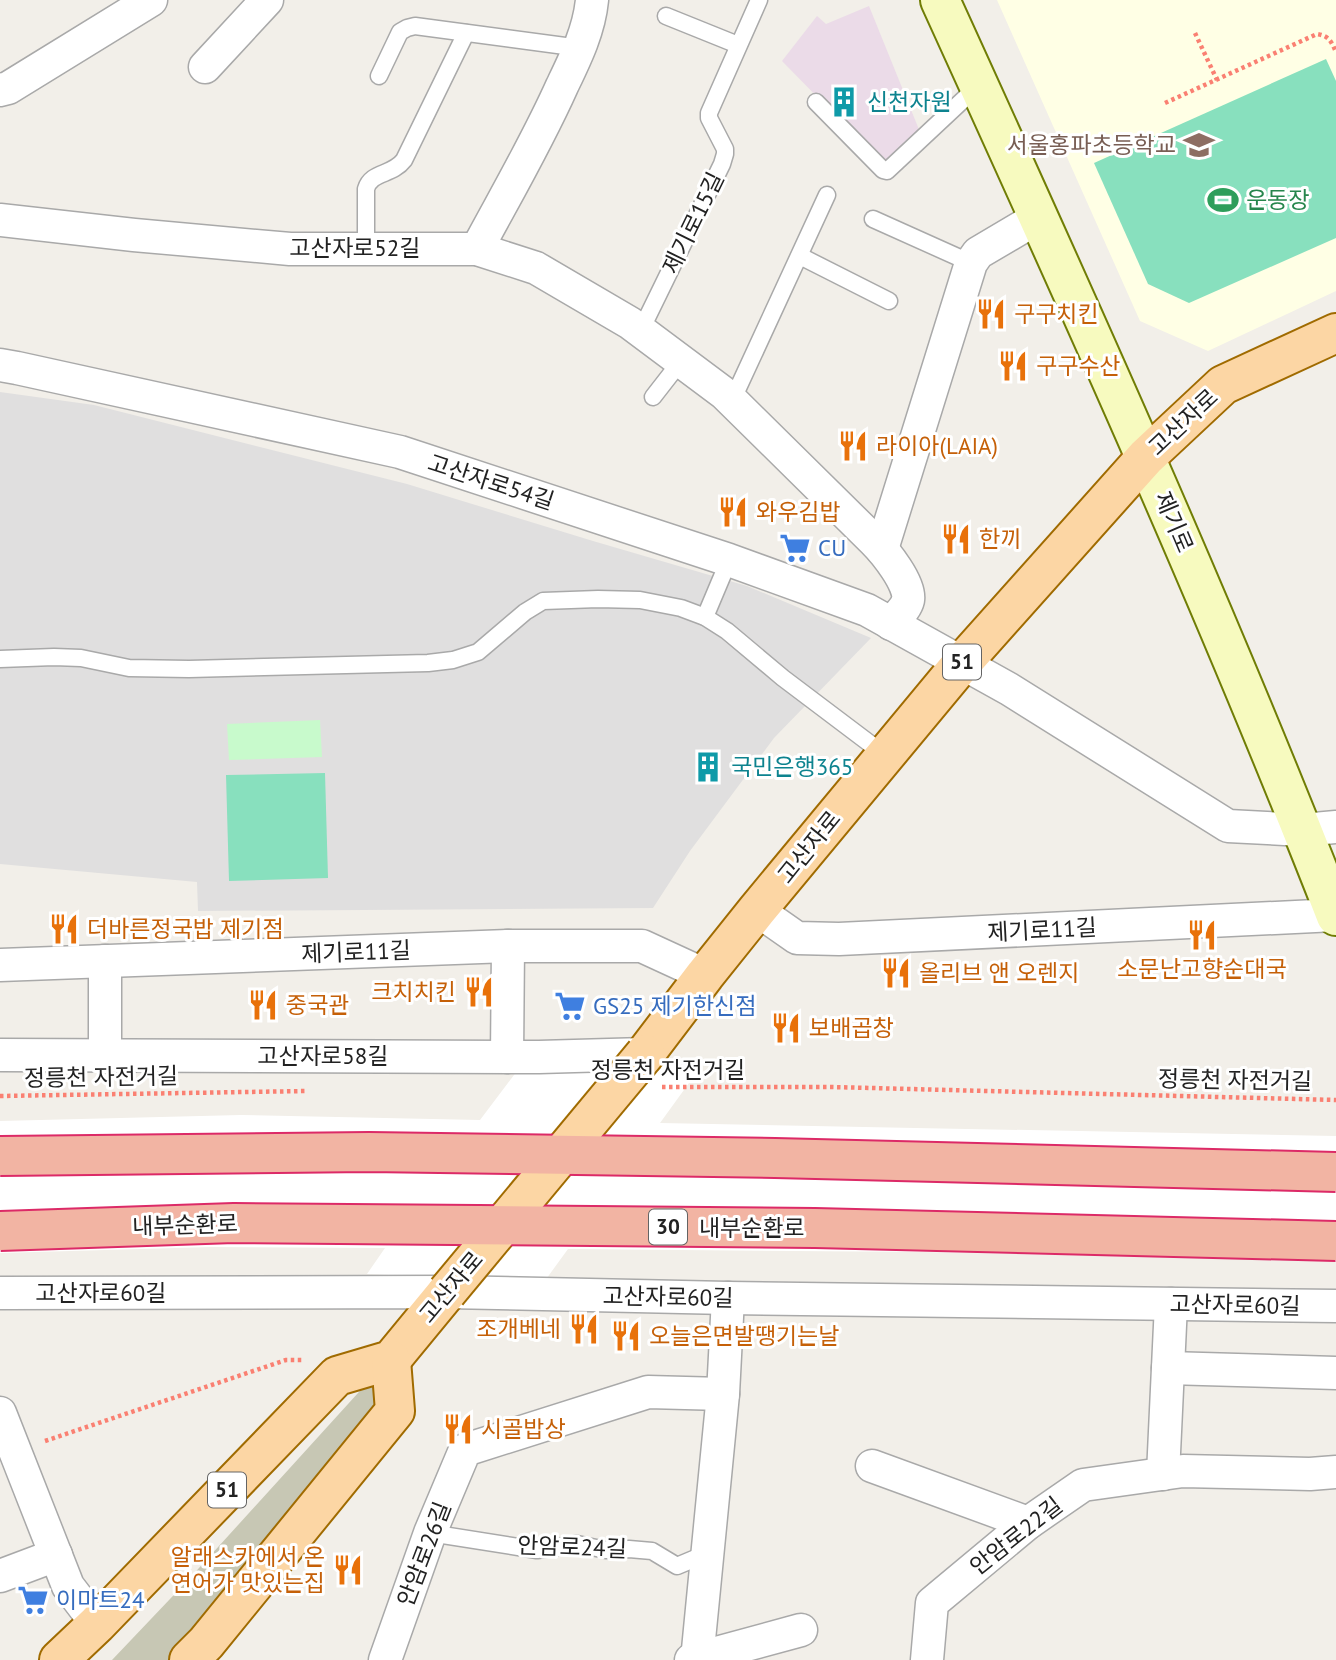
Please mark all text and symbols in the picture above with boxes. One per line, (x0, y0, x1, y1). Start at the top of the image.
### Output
building icon: 신천자원 (827, 85, 861, 119)
place label: 신천자원 (867, 87, 952, 116)
school or university icon: 서울홍파초등학교 (1182, 128, 1216, 162)
place label: 서울홍파초등학교 (1007, 130, 1176, 159)
street label: 제기로15길 (655, 167, 730, 278)
sports icon: 운동장 (1206, 183, 1240, 217)
place label: 운동장 (1246, 185, 1309, 214)
street label: 고산자로52길 (290, 233, 420, 262)
restaurant icon: 구구치킨 (974, 297, 1008, 331)
place label: 구구치킨 (1014, 299, 1099, 328)
restaurant icon: 구구수산 (996, 349, 1030, 383)
place label: 구구수산 (1036, 351, 1121, 380)
street label: 고산자로 (1142, 382, 1223, 461)
restaurant icon: 라이아(LAIA) (836, 429, 870, 463)
place label: 라이아(LAIA) (876, 431, 998, 460)
street label: 고산자로54길 (424, 448, 558, 516)
street label: 제기로 (1149, 487, 1200, 557)
restaurant icon: 와우김밥 (716, 495, 750, 529)
place label: 와우김밥 (756, 497, 841, 526)
restaurant icon: 한끼 (939, 522, 973, 556)
place label: 한끼 (979, 524, 1021, 553)
supermarket icon: CU (778, 531, 812, 565)
place label: CU (818, 533, 846, 562)
road number: 51 (943, 644, 981, 680)
building icon: 국민은행365 (691, 750, 725, 784)
place label: 국민은행365 (731, 752, 853, 781)
street label: 고산자로 (771, 805, 847, 889)
restaurant icon: 더바른정국밥 제기점 (47, 912, 81, 946)
street label: 제기로11길 (986, 912, 1098, 947)
place label: 더바른정국밥 제기점 (87, 914, 284, 943)
restaurant icon: 소문난고향순대국 (1185, 918, 1219, 952)
street label: 제기로11길 (301, 935, 411, 968)
place label: 소문난고향순대국 (1117, 954, 1287, 983)
restaurant icon: 올리브 앤 오렌지 (879, 956, 913, 990)
place label: 올리브 앤 오렌지 (919, 958, 1079, 987)
restaurant icon: 크치치킨 (462, 975, 496, 1009)
place label: 크치치킨 (371, 977, 456, 1006)
restaurant icon: 중국관 (246, 988, 280, 1022)
supermarket icon: GS25 제기한신점 (553, 989, 587, 1023)
place label: 중국관 (286, 990, 349, 1019)
place label: GS25 제기한신점 (593, 991, 756, 1020)
restaurant icon: 보배곱창 (769, 1011, 803, 1045)
place label: 보배곱창 (809, 1013, 894, 1042)
street label: 고산자로58길 (258, 1041, 388, 1070)
street label: 정릉천 자전거길 (591, 1055, 745, 1084)
street label: 정릉천 자전거길 (24, 1061, 178, 1092)
street label: 정릉천 자전거길 (1158, 1064, 1312, 1095)
street label: 내부순환로 (132, 1208, 238, 1241)
road number: 30 (649, 1210, 687, 1244)
street label: 내부순환로 (699, 1213, 805, 1242)
street label: 고산자로 (412, 1245, 489, 1328)
street label: 고산자로60길 (36, 1278, 166, 1307)
street label: 고산자로60길 (602, 1281, 734, 1312)
street label: 고산자로60길 (1169, 1289, 1301, 1320)
restaurant icon: 조개베네 (567, 1312, 601, 1346)
place label: 조개베네 (476, 1314, 561, 1343)
restaurant icon: 오늘은면발땡기는날 (609, 1319, 643, 1353)
place label: 오늘은면발땡기는날 (649, 1321, 839, 1350)
restaurant icon: 시골밥상 (441, 1412, 475, 1446)
place label: 시골밥상 (481, 1414, 566, 1443)
road number: 51 (208, 1472, 246, 1508)
street label: 안암로22길 (964, 1490, 1068, 1581)
street label: 안암로26길 (390, 1497, 457, 1610)
street label: 안암로24길 (517, 1530, 627, 1563)
place label: 알래스카에서 온 연어가 맛있는집 (171, 1542, 325, 1597)
restaurant icon: 알래스카에서 온 연어가 맛있는집 (331, 1553, 365, 1587)
supermarket icon: 이마트24 (16, 1583, 50, 1617)
place label: 이마트24 (56, 1585, 145, 1614)

